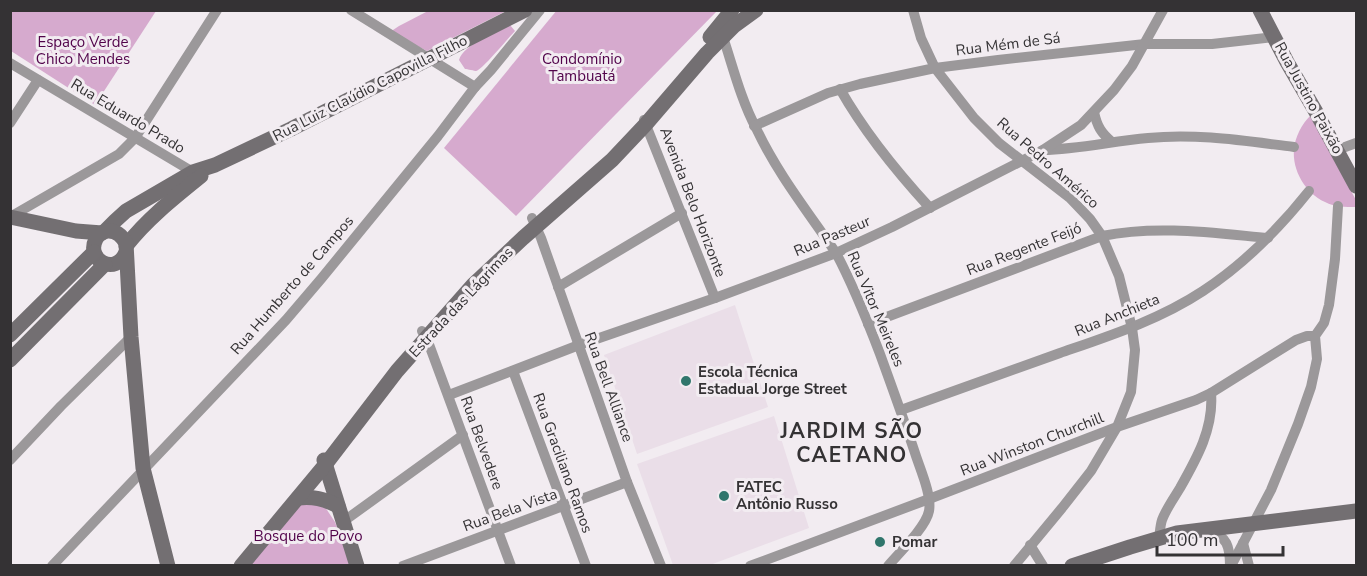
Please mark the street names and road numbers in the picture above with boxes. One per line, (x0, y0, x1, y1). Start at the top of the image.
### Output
street label: Rua Mém de Sá (954, 28, 1062, 60)
street label: Rua Luiz Claúdio Capovilla Filho (269, 30, 471, 146)
street label: Rua Justino Paixão (1270, 39, 1348, 157)
street label: Rua Eduardo Prado (67, 74, 189, 158)
street label: Rua Pedro Américo (993, 113, 1103, 213)
street label: Avenida Belo Horizonte (655, 124, 731, 280)
street label: Rua Humberto de Campos (226, 211, 358, 359)
street label: Rua Pasteur (791, 211, 874, 261)
street label: Rua Regente Feijó (964, 218, 1084, 280)
street label: Estrada das Lágrimas (404, 242, 518, 362)
street label: Rua Vitor Meireles (843, 248, 909, 370)
street label: Rua Anchieta (1072, 289, 1162, 341)
street label: Rua Bell Alliance (580, 329, 638, 445)
street label: Rua Graciliano Ramos (528, 390, 598, 536)
street label: Rua Belvedere (456, 393, 508, 493)
street label: Rua Winston Churchill (957, 407, 1107, 481)
street label: Rua Bela Vista (460, 484, 560, 536)

